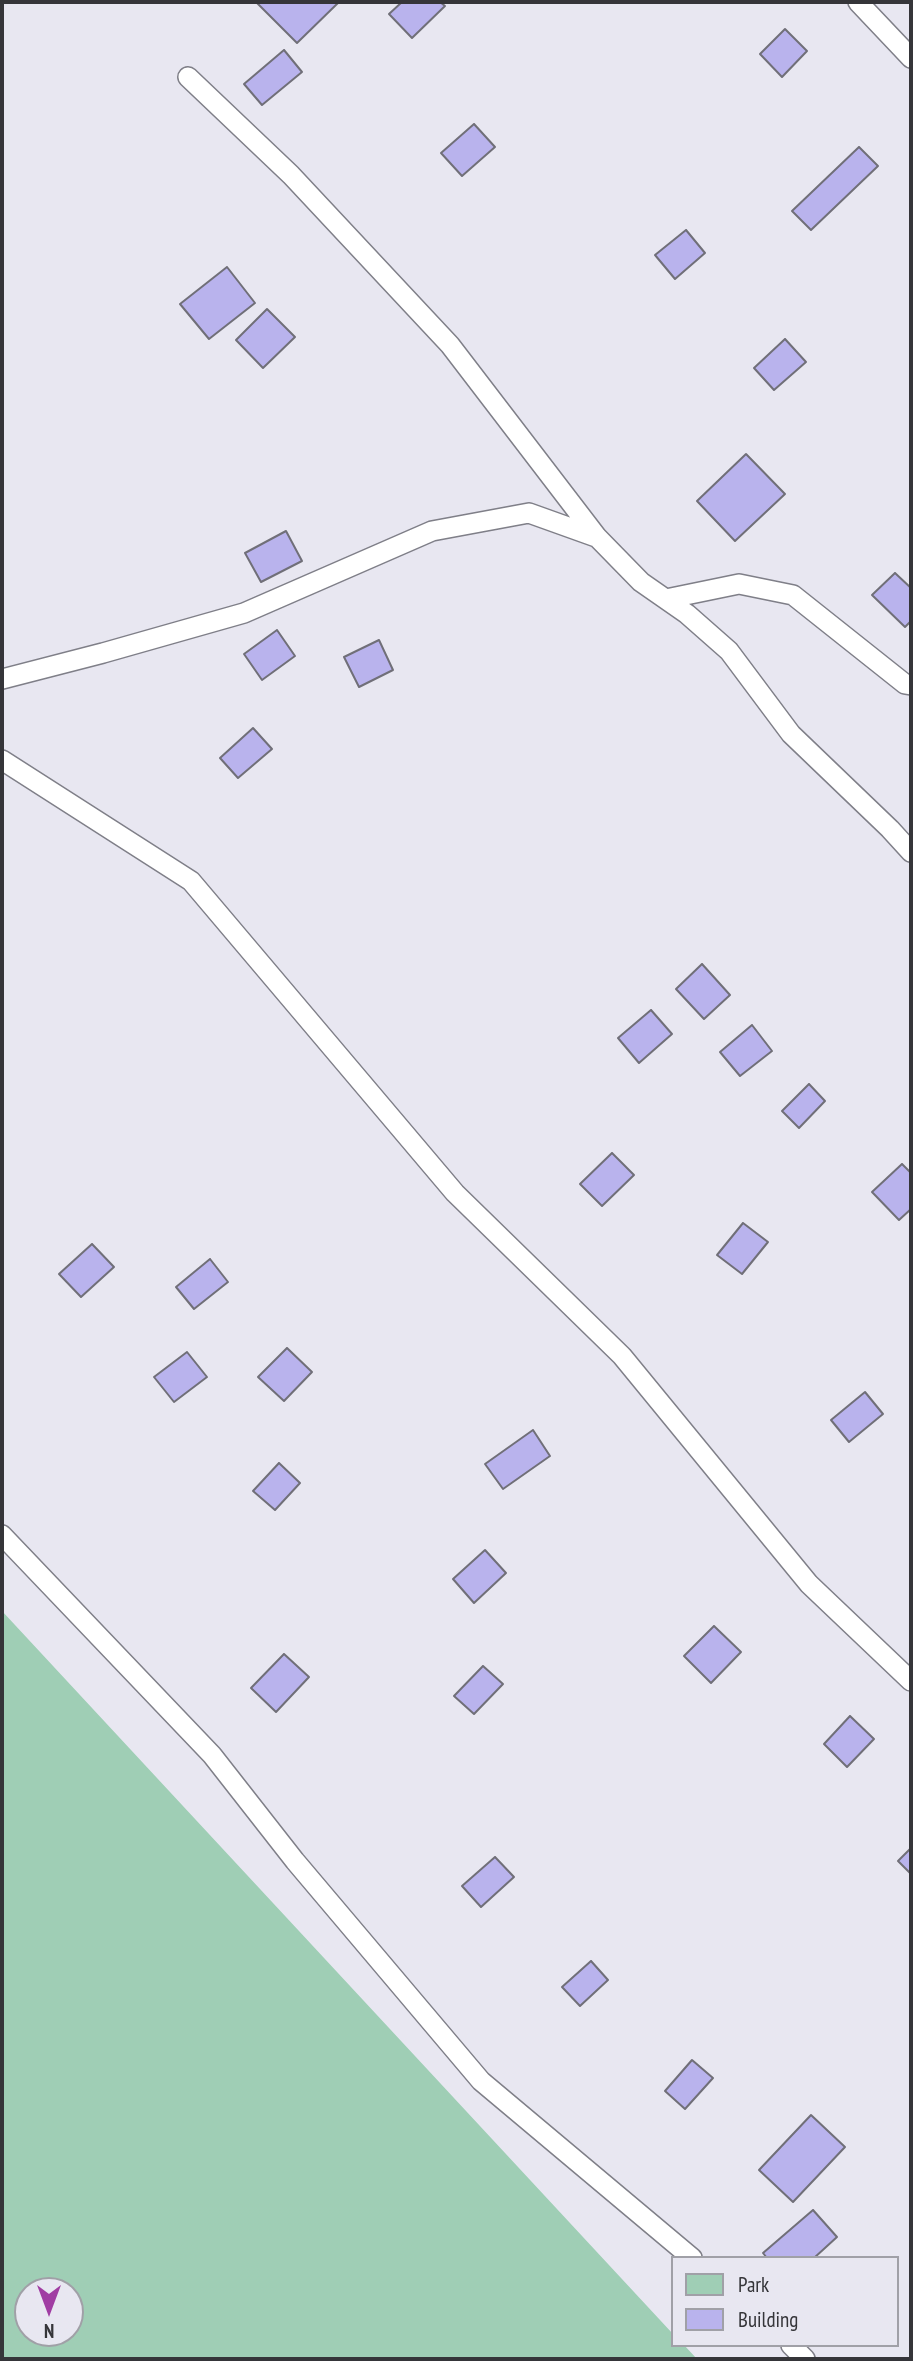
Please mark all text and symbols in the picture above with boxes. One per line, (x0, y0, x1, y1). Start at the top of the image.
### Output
legend (671, 2256, 899, 2347)
text: Park (738, 2271, 769, 2298)
north arrow (14, 2277, 84, 2347)
text: Building (738, 2306, 798, 2333)
text: N (44, 2319, 54, 2343)

